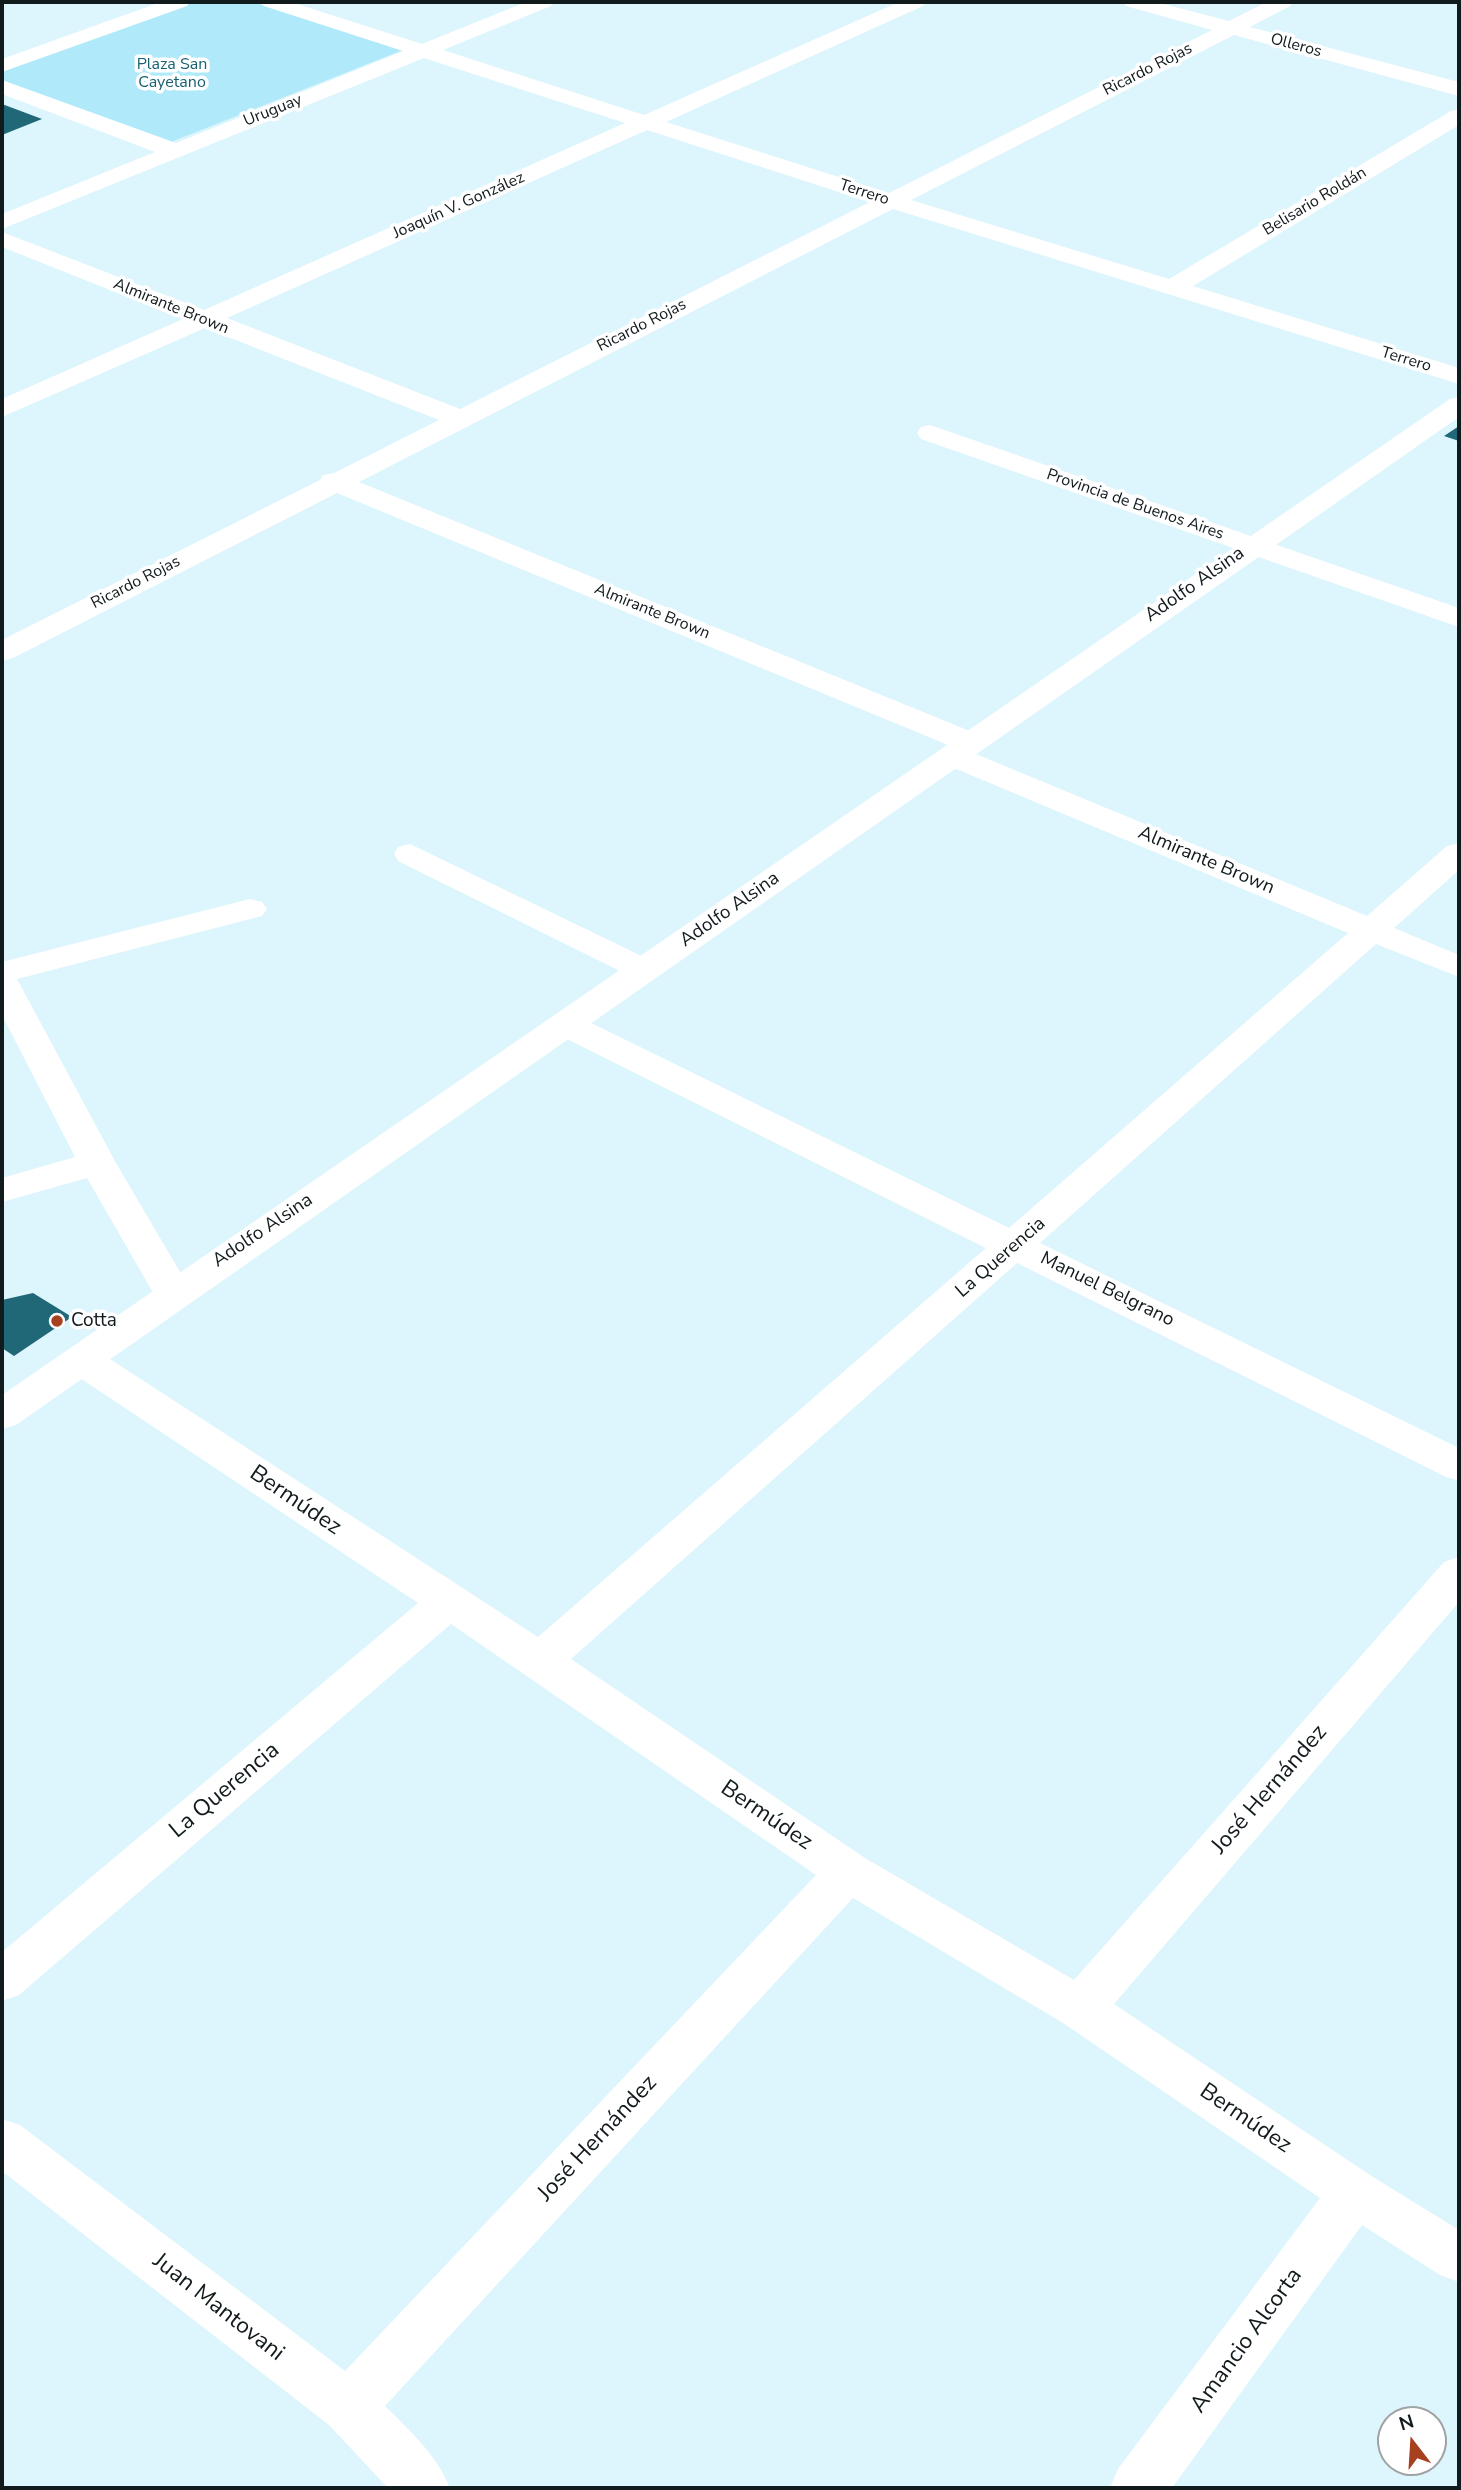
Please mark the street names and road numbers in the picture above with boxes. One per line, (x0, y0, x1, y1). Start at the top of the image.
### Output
street label: Olleros (1268, 30, 1324, 62)
street label: Ricardo Rojas (1100, 39, 1196, 101)
street label: Uruguay (241, 91, 305, 131)
street label: Belisario Roldán (1260, 164, 1370, 240)
street label: Joaquín V. González (390, 168, 528, 244)
street label: Terrero (837, 176, 891, 210)
street label: Almirante Brown (110, 275, 232, 339)
street label: Ricardo Rojas (594, 295, 690, 357)
street label: Terrero (1379, 343, 1433, 377)
street label: Provincia de Buenos Aires (1044, 466, 1226, 544)
street label: Adolfo Alsina (1141, 542, 1249, 628)
street label: Ricardo Rojas (88, 552, 184, 614)
street label: Almirante Brown (591, 580, 713, 644)
street label: Almirante Brown (1134, 822, 1278, 900)
street label: Adolfo Alsina (676, 867, 784, 953)
street label: Adolfo Alsina (208, 1189, 318, 1273)
street label: La Querencia (951, 1213, 1051, 1303)
street label: Manuel Belgrano (1036, 1248, 1178, 1332)
street label: Bermúdez (244, 1460, 346, 1542)
street label: José Hernández (1206, 1720, 1334, 1860)
street label: La Querencia (164, 1737, 286, 1845)
street label: Bermúdez (715, 1775, 817, 1857)
street label: José Hernández (533, 2070, 663, 2208)
street label: Bermúdez (1194, 2078, 1296, 2160)
street label: Juan Mantovani (147, 2248, 289, 2368)
street label: Amancio Alcorta (1185, 2263, 1309, 2419)

